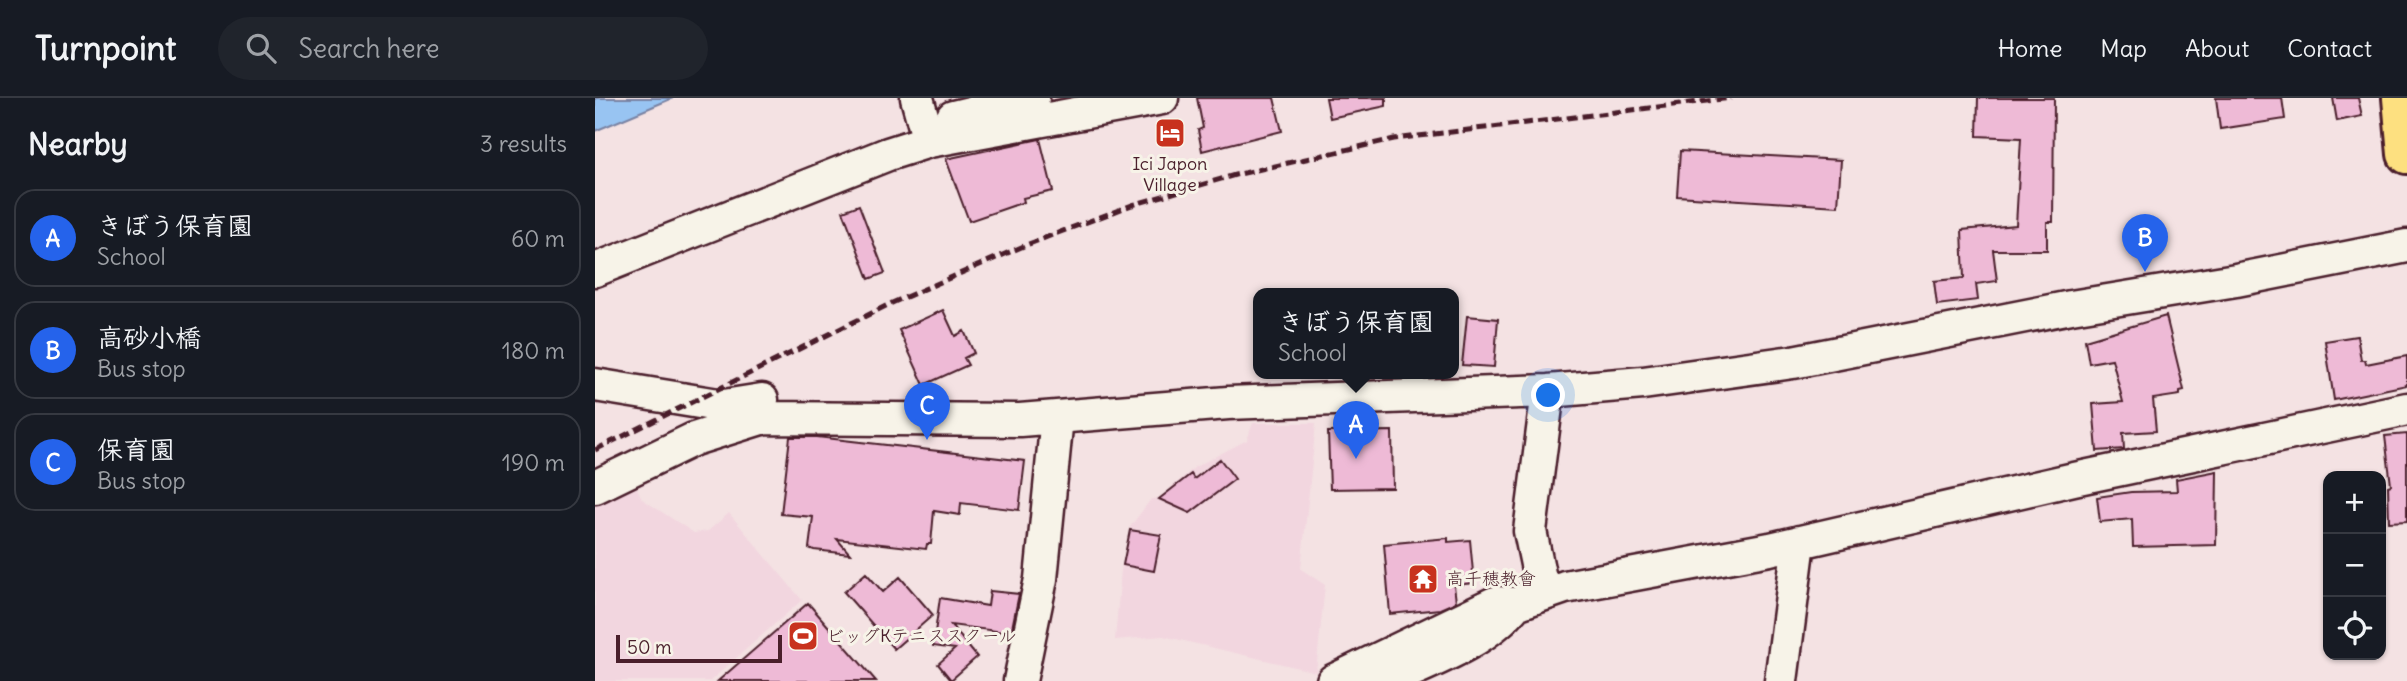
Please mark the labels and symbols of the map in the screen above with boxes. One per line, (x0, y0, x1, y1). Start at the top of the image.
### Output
hotel icon: Ici Japon Village (1153, 116, 1187, 150)
place label: Ici Japon Village (1132, 152, 1208, 196)
pin: B (2122, 214, 2168, 272)
your location (1531, 378, 1565, 412)
pin: C (904, 382, 950, 440)
pin: A (1333, 401, 1379, 459)
temple icon: 高千穂教會 (1406, 562, 1440, 596)
place label: 高千穂教會 (1446, 567, 1536, 590)
sports icon: ビッグKテニススクール (786, 619, 820, 653)
place label: ビッグKテニススクール (826, 624, 1016, 647)
scale bar (616, 632, 782, 664)

